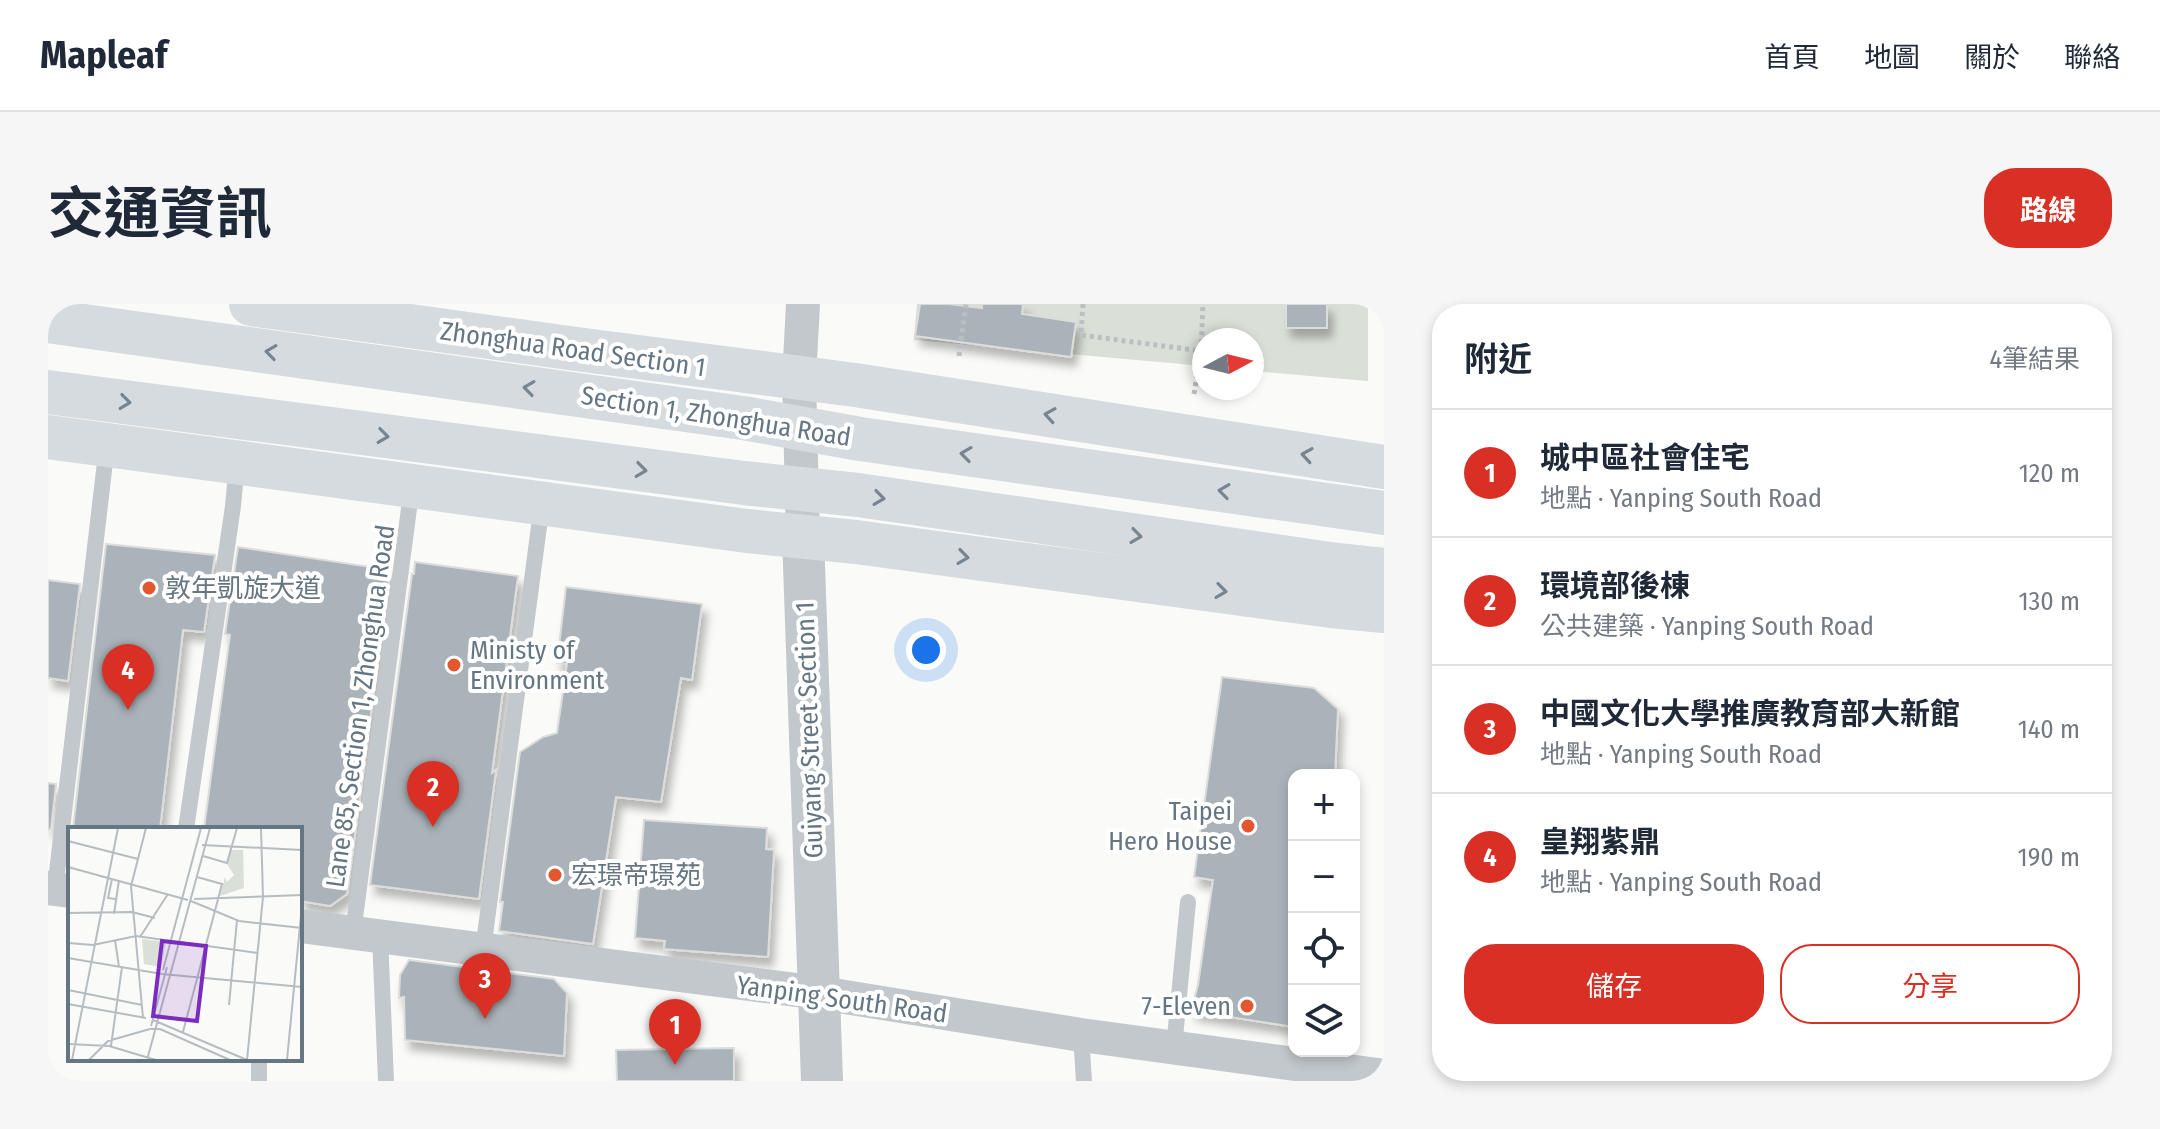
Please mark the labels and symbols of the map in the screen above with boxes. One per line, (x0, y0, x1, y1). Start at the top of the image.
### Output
street label: Zhonghua Road Section 1 (438, 316, 707, 383)
north arrow (1192, 328, 1264, 400)
one-way arrow (264, 344, 278, 361)
one-way arrow (522, 380, 535, 397)
street label: Section 1, Zhonghua Road (579, 380, 853, 453)
one-way arrow (119, 394, 132, 411)
one-way arrow (1043, 407, 1057, 424)
one-way arrow (376, 427, 390, 444)
one-way arrow (959, 446, 973, 463)
one-way arrow (1300, 447, 1314, 464)
one-way arrow (635, 461, 648, 478)
one-way arrow (1217, 483, 1230, 500)
one-way arrow (872, 489, 886, 506)
street label: Lane 85, Section 1, Zhonghua Road (320, 523, 401, 889)
one-way arrow (1130, 527, 1143, 544)
one-way arrow (957, 548, 970, 565)
place label: 敦年凱旋大道 (165, 573, 321, 604)
marker: 敦年凱旋大道 (140, 579, 158, 597)
one-way arrow (1214, 582, 1228, 599)
street label: Guiyang Street Section 1 (790, 601, 829, 859)
your location (906, 630, 946, 670)
place label: Ministy of Environment (470, 635, 605, 696)
pin: 4 (102, 644, 154, 710)
marker: Ministy of Environment (445, 656, 463, 674)
pin: 2 (407, 761, 459, 827)
place label: Taipei Hero House (1108, 796, 1232, 857)
marker: Taipei Hero House (1239, 817, 1257, 835)
inset map (68, 827, 302, 1061)
place label: 宏璟帝璟苑 (571, 860, 701, 891)
marker: 宏璟帝璟苑 (546, 866, 564, 884)
pin: 3 (459, 953, 511, 1019)
street label: Yanping South Road (735, 969, 949, 1030)
place label: 7-Eleven (1141, 991, 1231, 1022)
marker: 7-Eleven (1238, 997, 1256, 1015)
pin: 1 (649, 999, 701, 1065)

